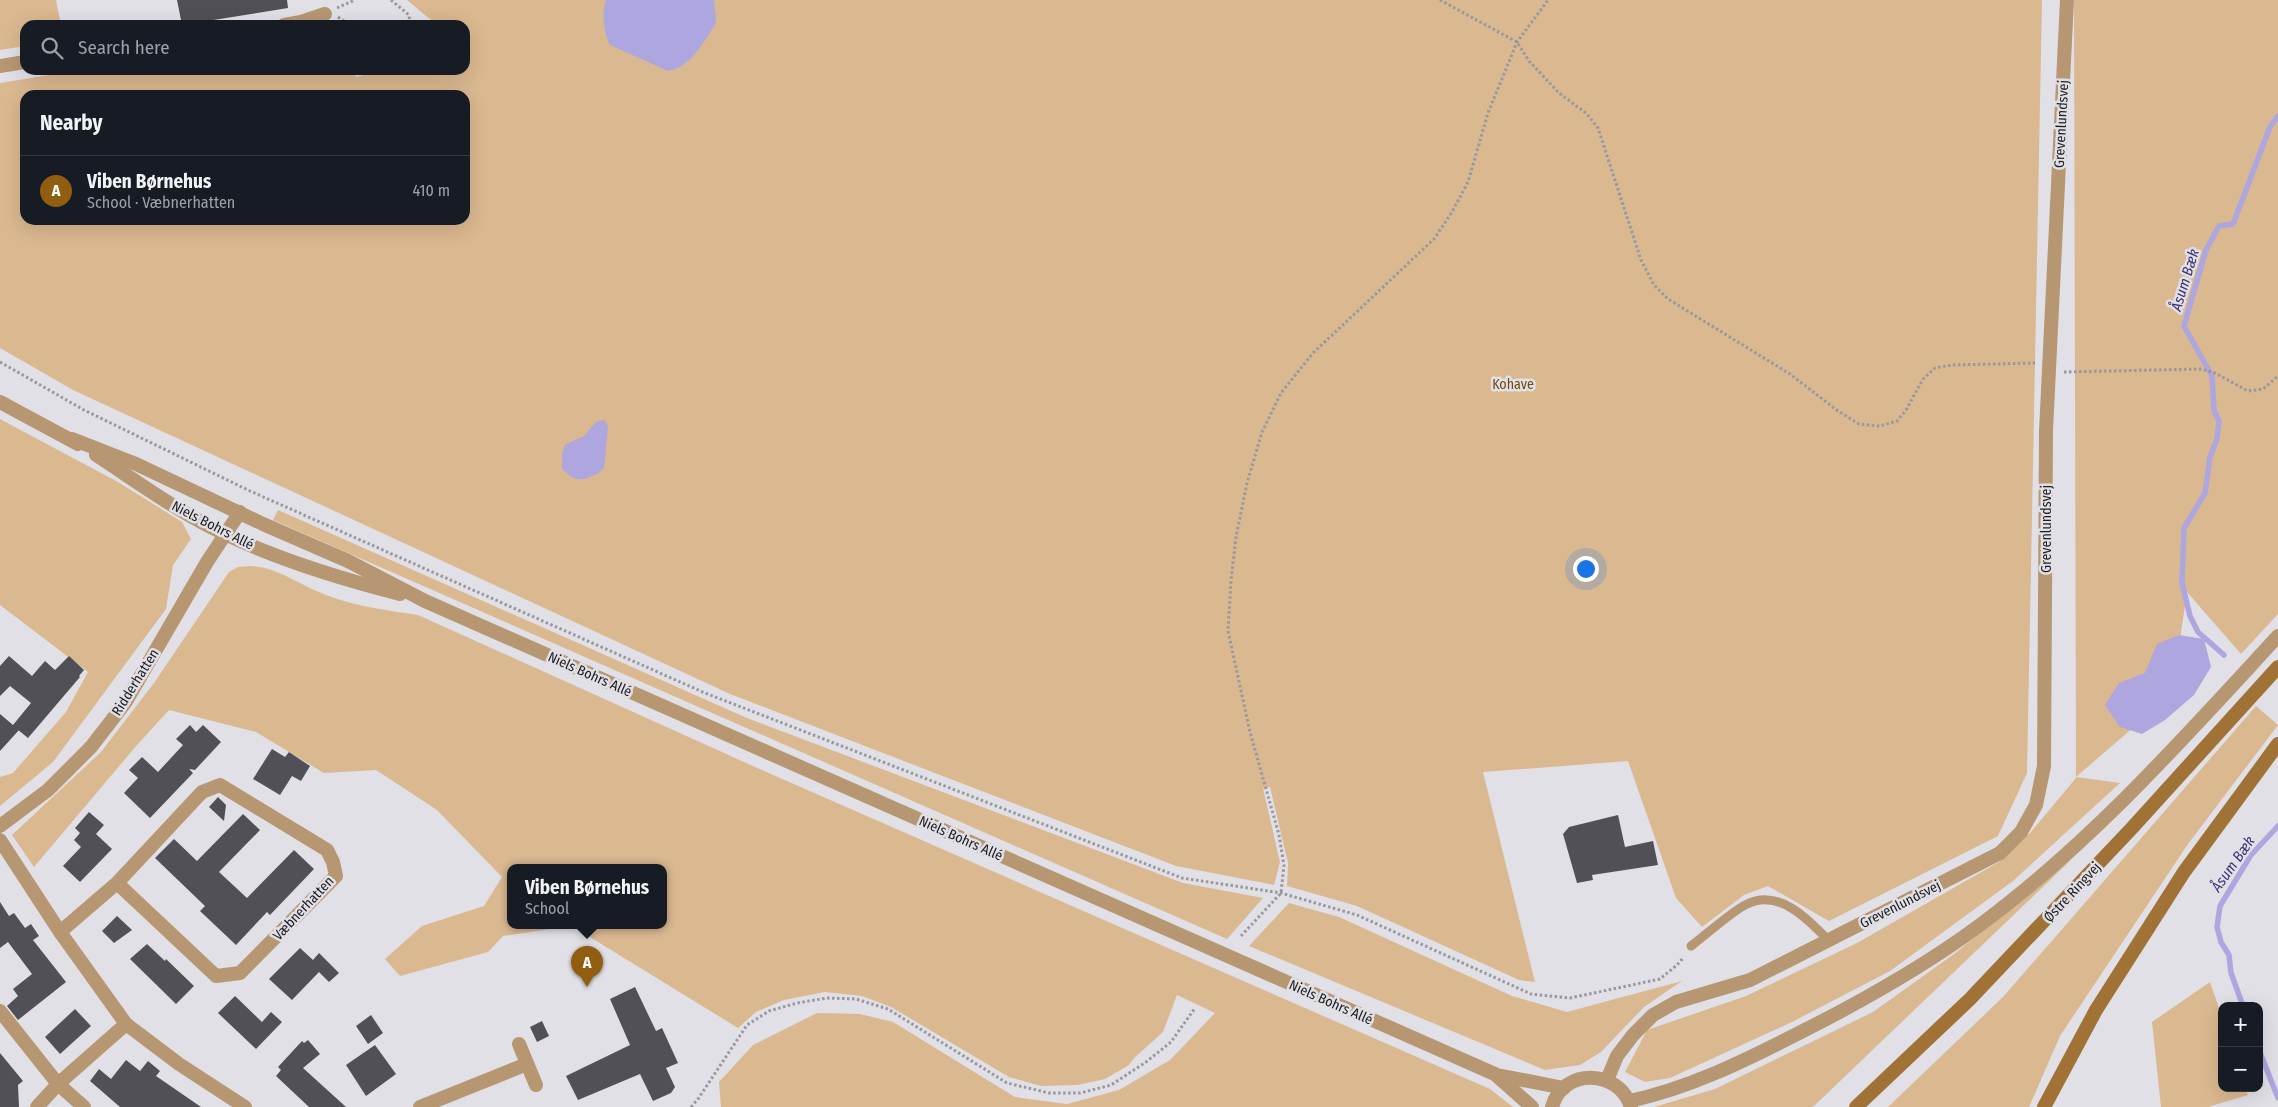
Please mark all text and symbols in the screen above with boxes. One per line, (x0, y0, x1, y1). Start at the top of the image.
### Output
search box (20, 20, 470, 75)
icon: search (38, 34, 66, 62)
text: Search here (78, 36, 170, 59)
street label: Grevenlundsvej (2051, 80, 2072, 168)
text: Nearby (40, 110, 102, 136)
text: Viben Børnehus (87, 170, 211, 193)
text: A (52, 181, 60, 200)
text: 410 m (412, 181, 450, 200)
text: School · Væbnerhatten (87, 193, 235, 212)
water label: Åsum Bæk (2167, 246, 2203, 314)
park label: Kohave (1492, 376, 1534, 393)
street label: Grevenlundsvej (2038, 485, 2055, 573)
street label: Niels Bohrs Allé (169, 497, 257, 553)
your location (1573, 556, 1599, 582)
street label: Ridderhatten (108, 646, 163, 719)
street label: Niels Bohrs Allé (545, 648, 634, 701)
street label: Niels Bohrs Allé (916, 812, 1005, 865)
water label: Åsum Bæk (2207, 832, 2259, 896)
street label: Østre Ringvej (2040, 859, 2104, 926)
popup (507, 864, 667, 929)
street label: Væbnerhatten (269, 873, 337, 944)
text: Viben Børnehus (525, 876, 649, 899)
street label: Grevenlundsvej (1857, 877, 1943, 932)
text: School (525, 899, 569, 918)
pin: A (571, 946, 603, 987)
street label: Niels Bohrs Allé (1286, 976, 1375, 1029)
map controls (2218, 1002, 2263, 1092)
button: + (2218, 1002, 2263, 1047)
button: − (2218, 1047, 2263, 1092)

